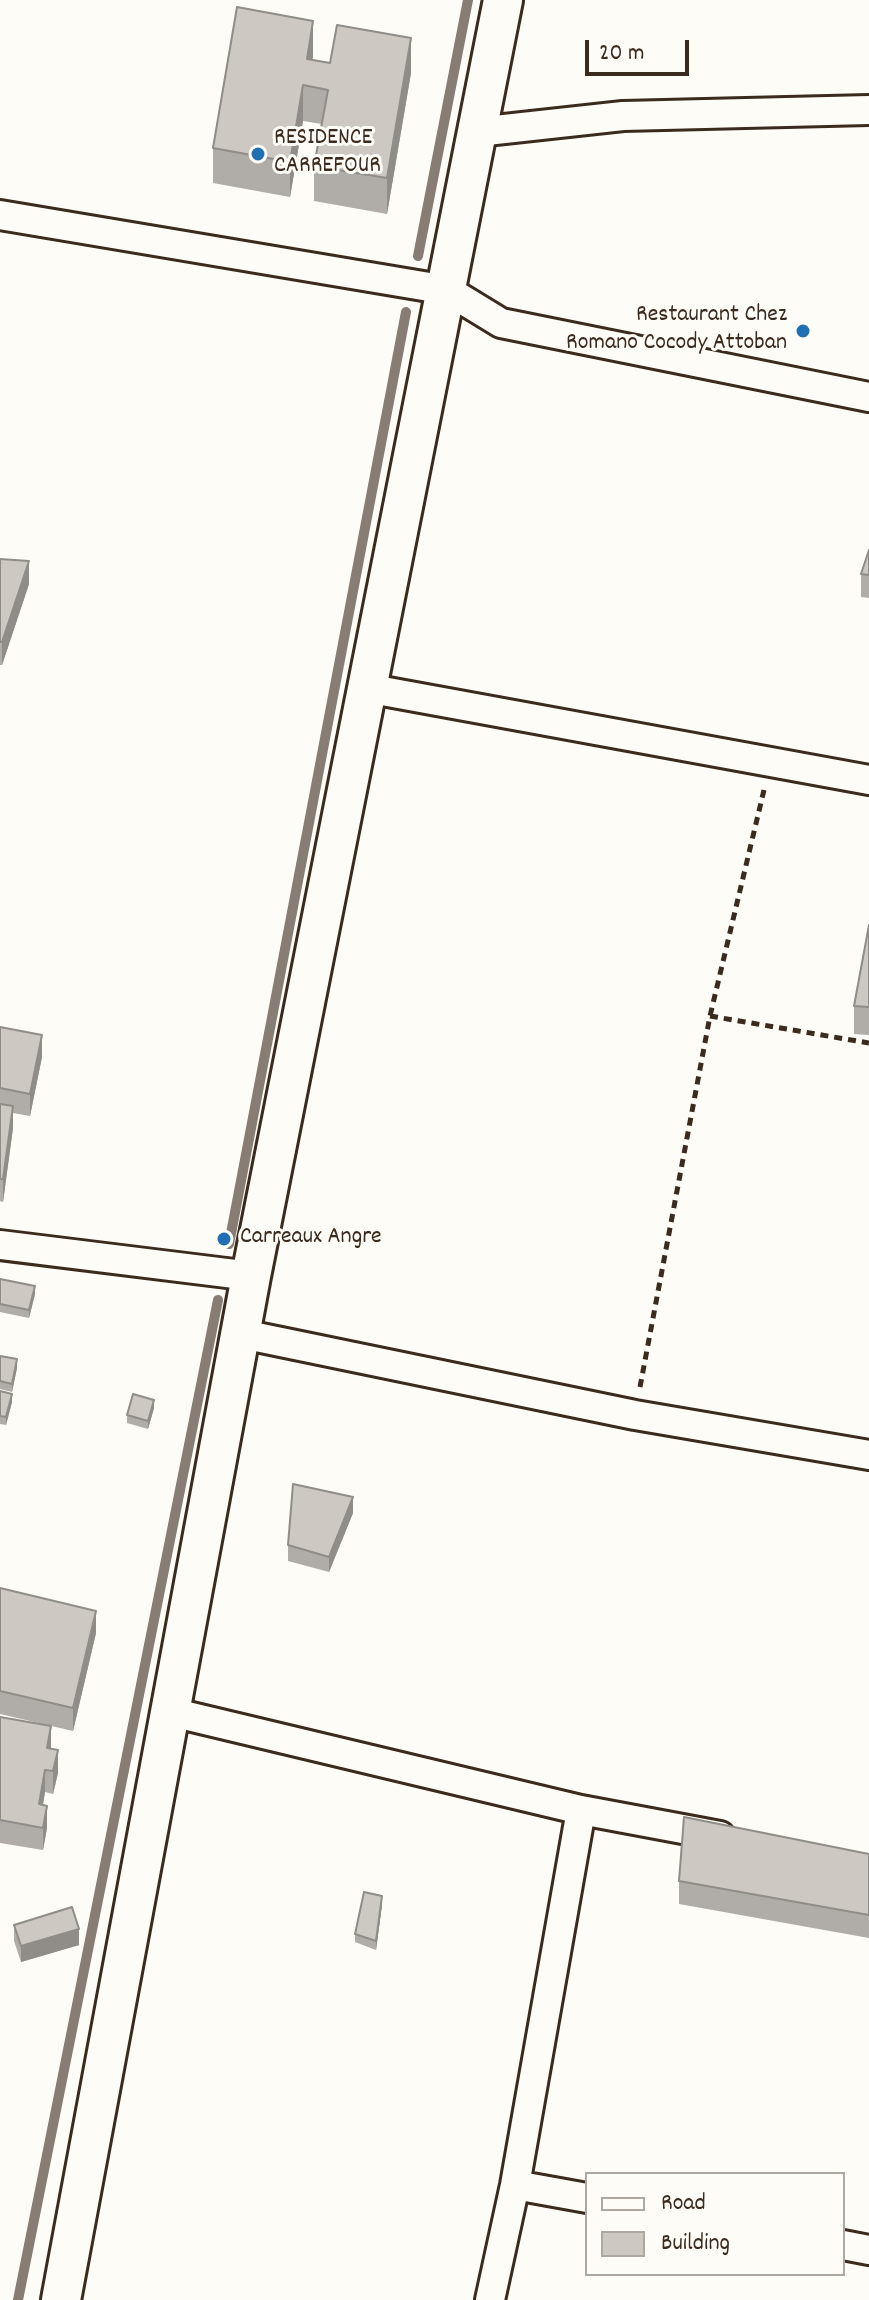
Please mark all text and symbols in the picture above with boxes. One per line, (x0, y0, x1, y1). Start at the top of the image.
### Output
scale bar (589, 24, 693, 74)
text: 20 m (599, 37, 645, 71)
place label: RESIDENCE CARREFOUR (274, 126, 381, 182)
marker: RESIDENCE CARREFOUR (249, 145, 267, 163)
place label: Restaurant Chez Romano Cocody Attoban (566, 303, 787, 359)
marker: Restaurant Chez Romano Cocody Attoban (794, 322, 812, 340)
place label: Carreaux Angre (240, 1225, 382, 1253)
marker: Carreaux Angre (215, 1230, 233, 1248)
legend (585, 2172, 845, 2276)
text: Road (661, 2187, 706, 2221)
text: Building (661, 2227, 730, 2261)

